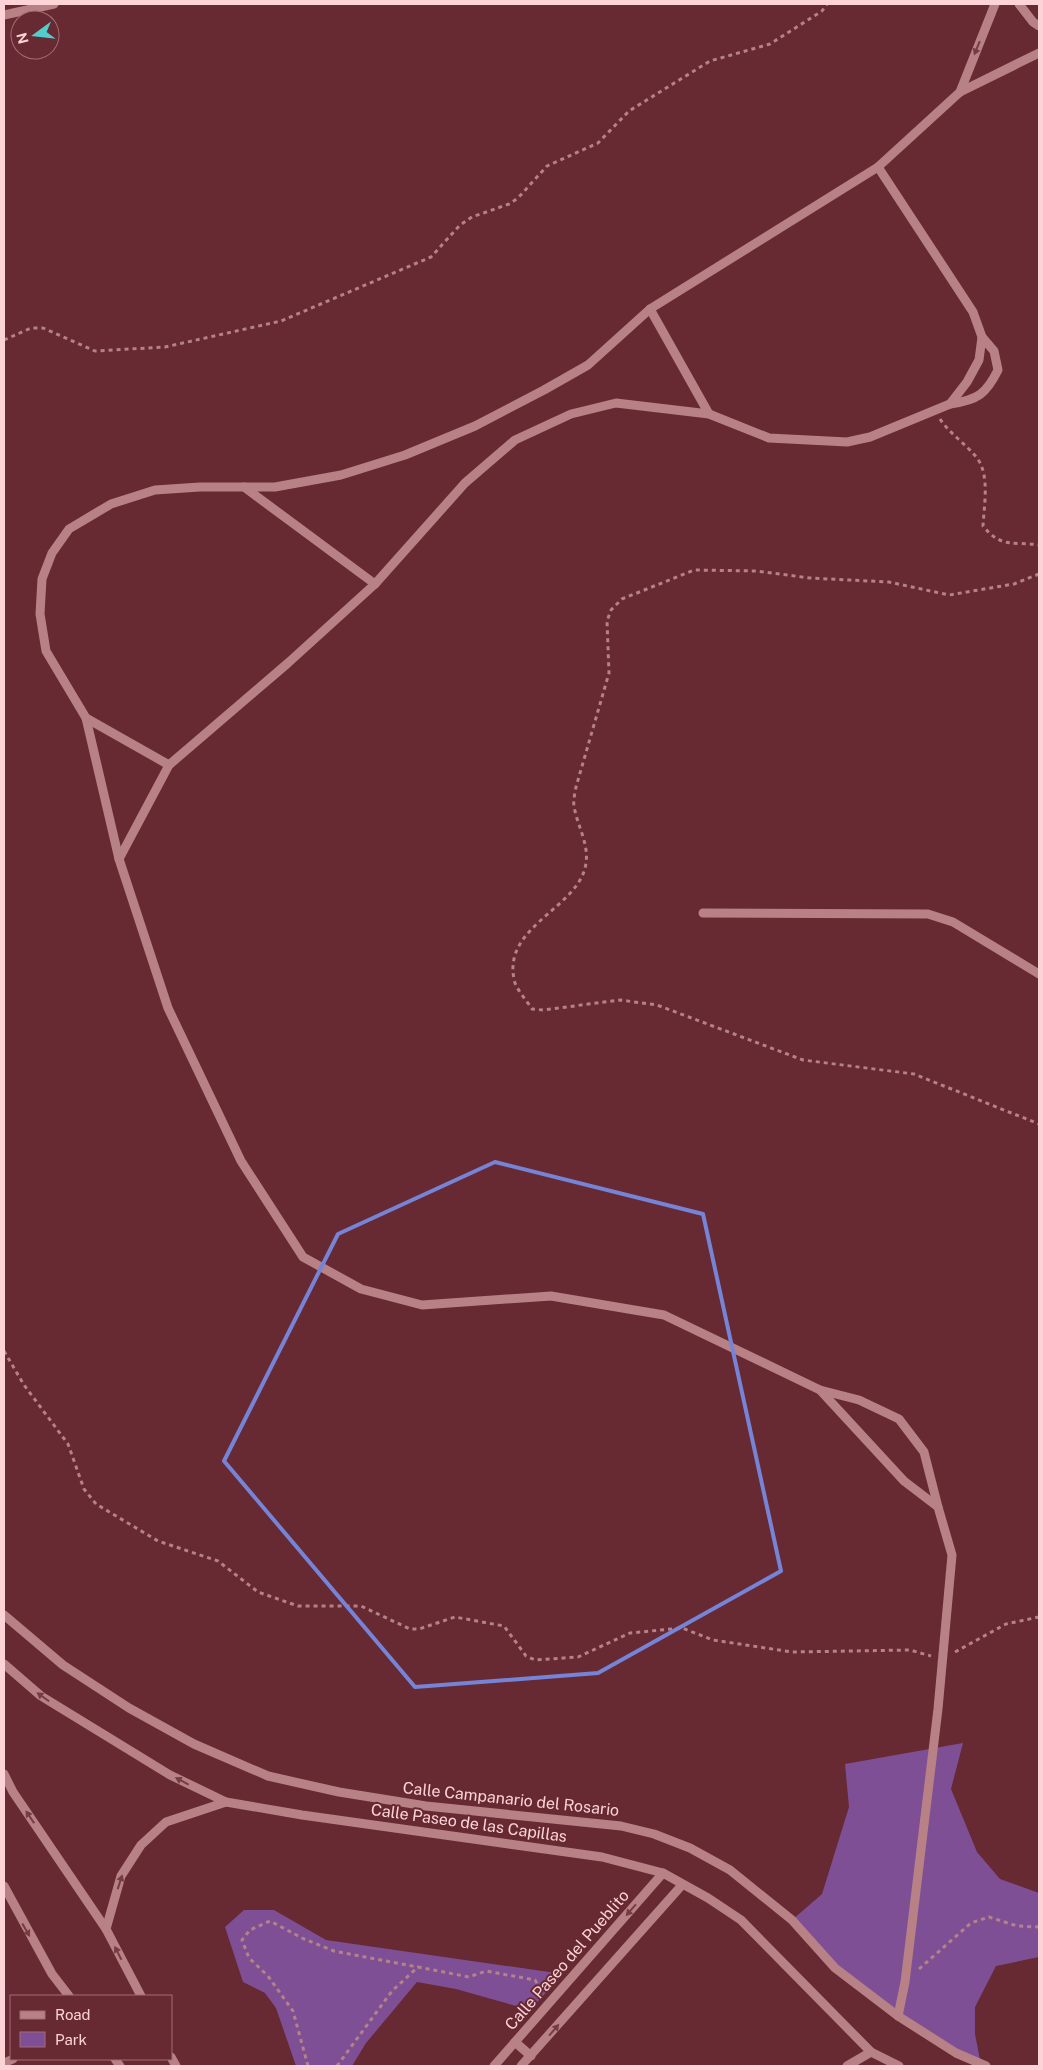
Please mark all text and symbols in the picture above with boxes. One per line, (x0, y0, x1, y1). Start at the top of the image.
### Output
north arrow (10, 10, 60, 60)
text: N (13, 31, 32, 46)
one-way arrow (973, 41, 981, 55)
one-way arrow (36, 1692, 50, 1702)
one-way arrow (175, 1777, 189, 1785)
street label: Calle Campanario del Rosario (402, 1778, 620, 1820)
street label: Calle Paseo de las Capillas (370, 1800, 568, 1846)
one-way arrow (25, 1810, 35, 1824)
one-way arrow (117, 1875, 124, 1890)
street label: Calle Paseo del Pueblito (501, 1886, 633, 2034)
one-way arrow (626, 1904, 637, 1916)
one-way arrow (22, 1923, 31, 1936)
one-way arrow (114, 1946, 122, 1960)
legend (10, 1995, 172, 2060)
text: Road (55, 2006, 91, 2023)
one-way arrow (548, 2025, 560, 2037)
text: Park (55, 2031, 87, 2048)

